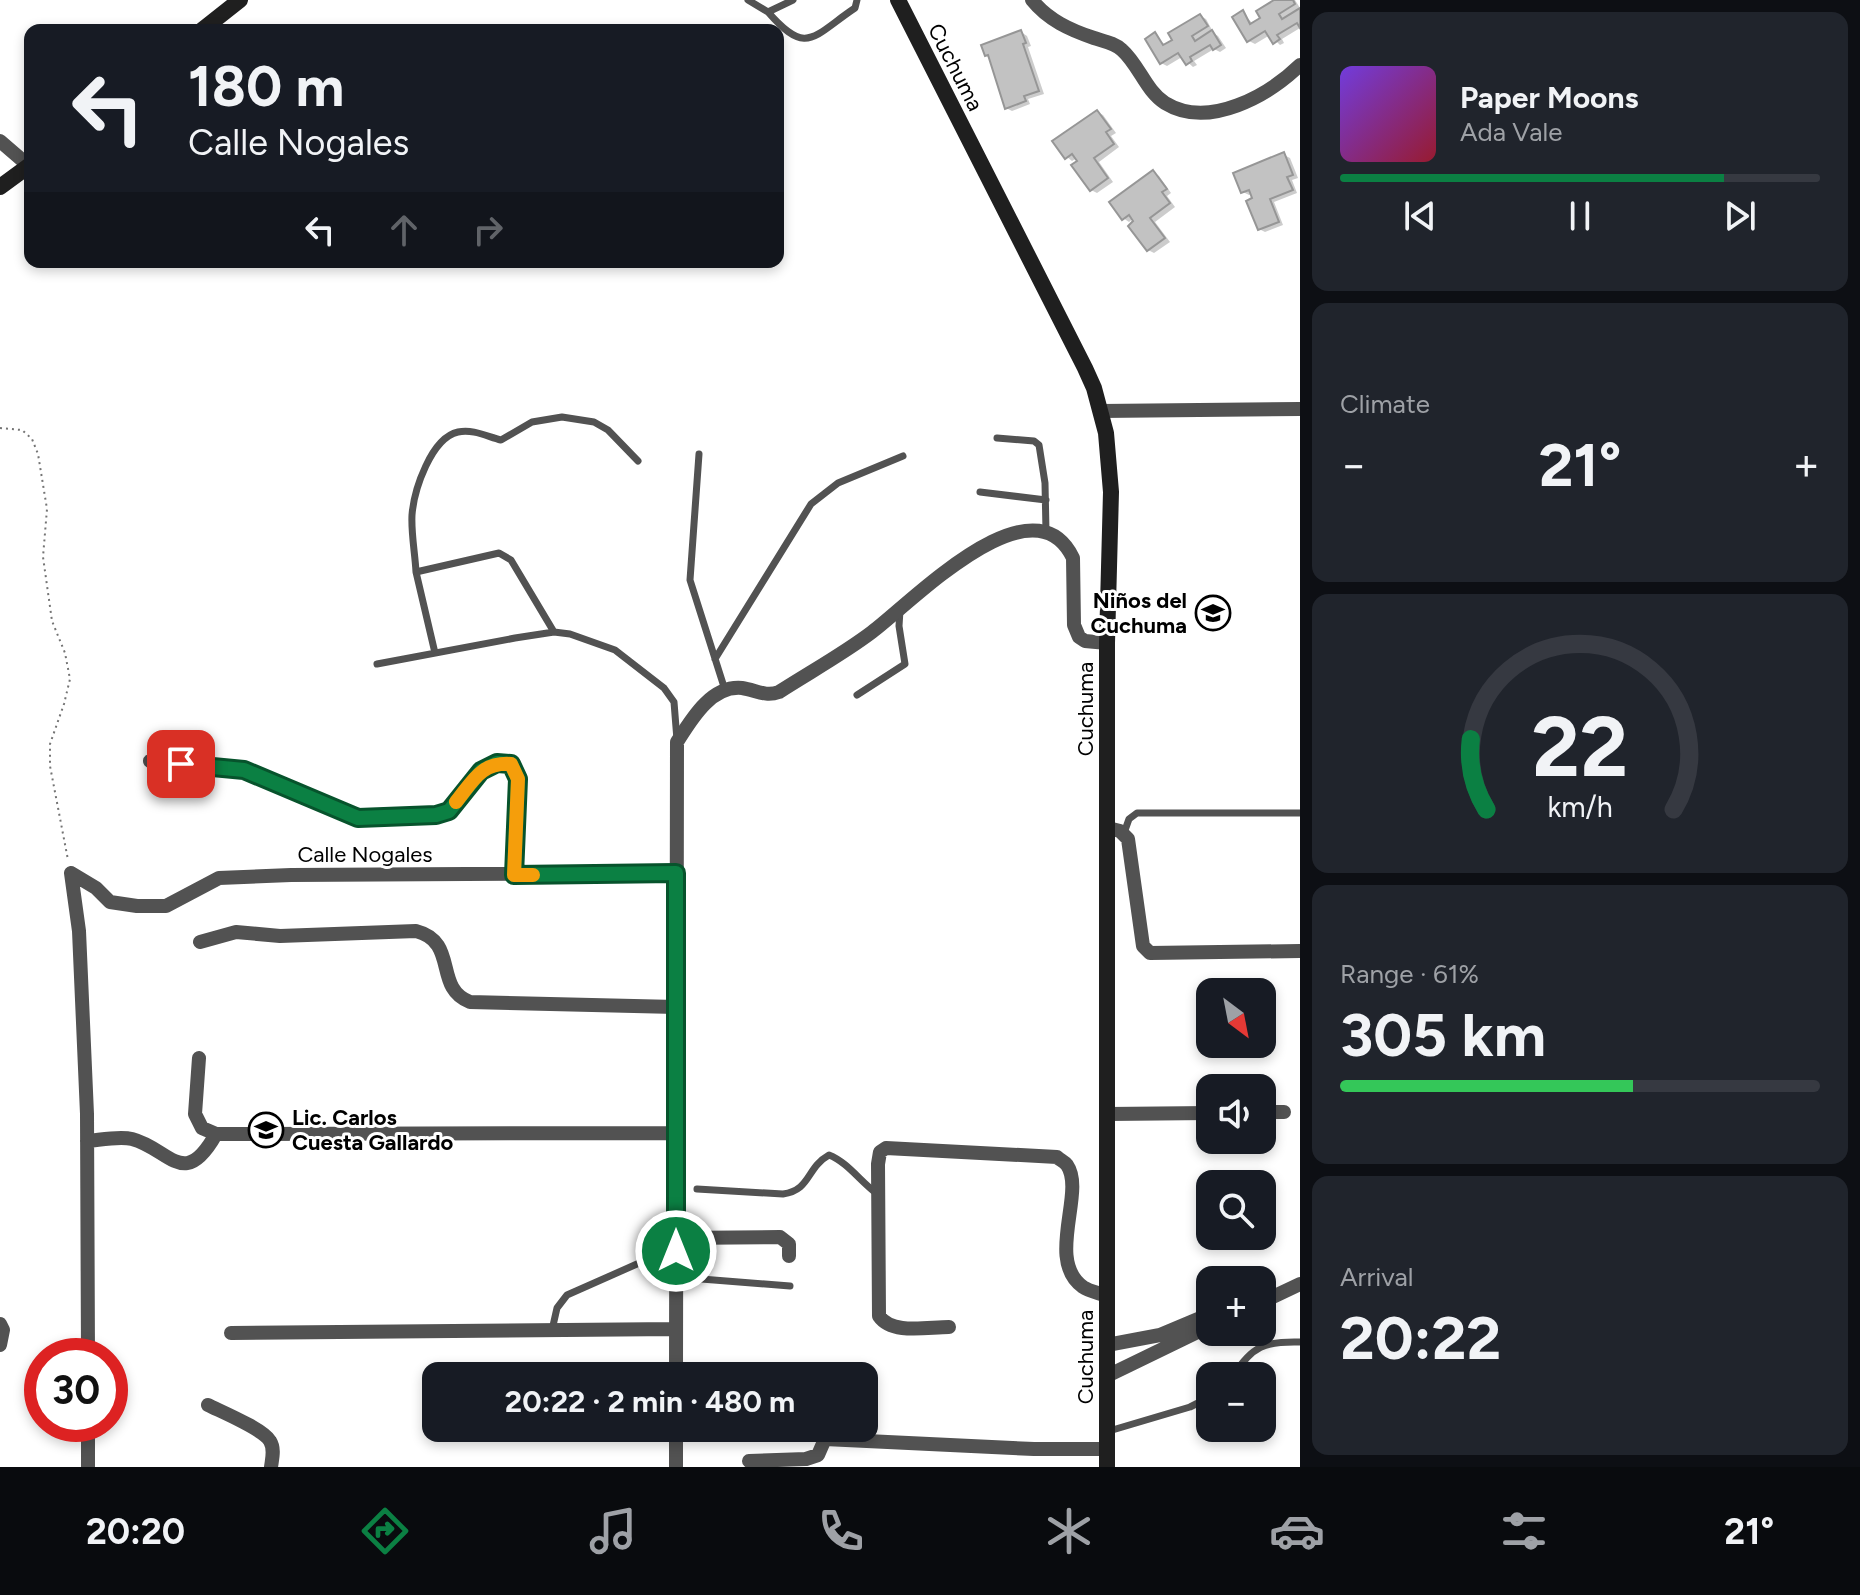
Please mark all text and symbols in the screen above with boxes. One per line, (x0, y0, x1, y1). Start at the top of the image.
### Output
street label: Cuchuma (922, 19, 989, 115)
text: 180 m (188, 53, 344, 120)
icon: left (56, 56, 160, 160)
text: Paper Moons (1460, 79, 1639, 116)
text: Ada Vale (1460, 116, 1563, 148)
text: Calle Nogales (188, 121, 409, 164)
icon: previous (1398, 194, 1442, 238)
icon: pause (1558, 194, 1602, 238)
icon: next (1718, 194, 1762, 238)
icon: left (298, 208, 342, 252)
icon: ahead (382, 208, 426, 252)
icon: right (466, 208, 510, 252)
text: Climate (1340, 388, 1430, 420)
text: 21° (1539, 429, 1621, 501)
text: − (1340, 438, 1367, 491)
text: + (1793, 438, 1820, 491)
place label: Niños del Cuchuma (1091, 587, 1187, 639)
school or university icon: Niños del Cuchuma (1194, 594, 1232, 632)
street label: Cuchuma (1072, 662, 1099, 756)
text: 22 (1532, 696, 1628, 796)
pin (147, 730, 215, 798)
icon: arrive (159, 742, 203, 786)
text: km/h (1547, 790, 1613, 824)
street label: Calle Nogales (297, 841, 433, 868)
text: Range · 61% (1340, 958, 1479, 990)
north arrow (1196, 978, 1276, 1058)
map controls (1196, 978, 1276, 1442)
text: 305 km (1340, 999, 1546, 1071)
button: sound (1196, 1074, 1276, 1154)
place label: Lic. Carlos Cuesta Gallardo (292, 1104, 454, 1156)
school or university icon: Lic. Carlos Cuesta Gallardo (247, 1111, 285, 1149)
button: search (1196, 1170, 1276, 1250)
position arrow (634, 1209, 718, 1293)
text: Arrival (1340, 1261, 1413, 1293)
button: + (1196, 1266, 1276, 1346)
text: 20:22 (1340, 1302, 1501, 1374)
street label: Cuchuma (1072, 1310, 1099, 1404)
speed limit sign: 30 (24, 1338, 128, 1442)
button: − (1196, 1362, 1276, 1442)
text: 20:22 · 2 min · 480 m (505, 1383, 795, 1420)
icon: directions (357, 1503, 413, 1559)
icon: music (585, 1503, 641, 1559)
icon: phone (813, 1503, 869, 1559)
icon: climate (1041, 1503, 1097, 1559)
icon: car (1269, 1503, 1325, 1559)
icon: filters (1496, 1503, 1552, 1559)
text: 20:20 (86, 1510, 185, 1553)
text: 21° (1724, 1510, 1774, 1553)

